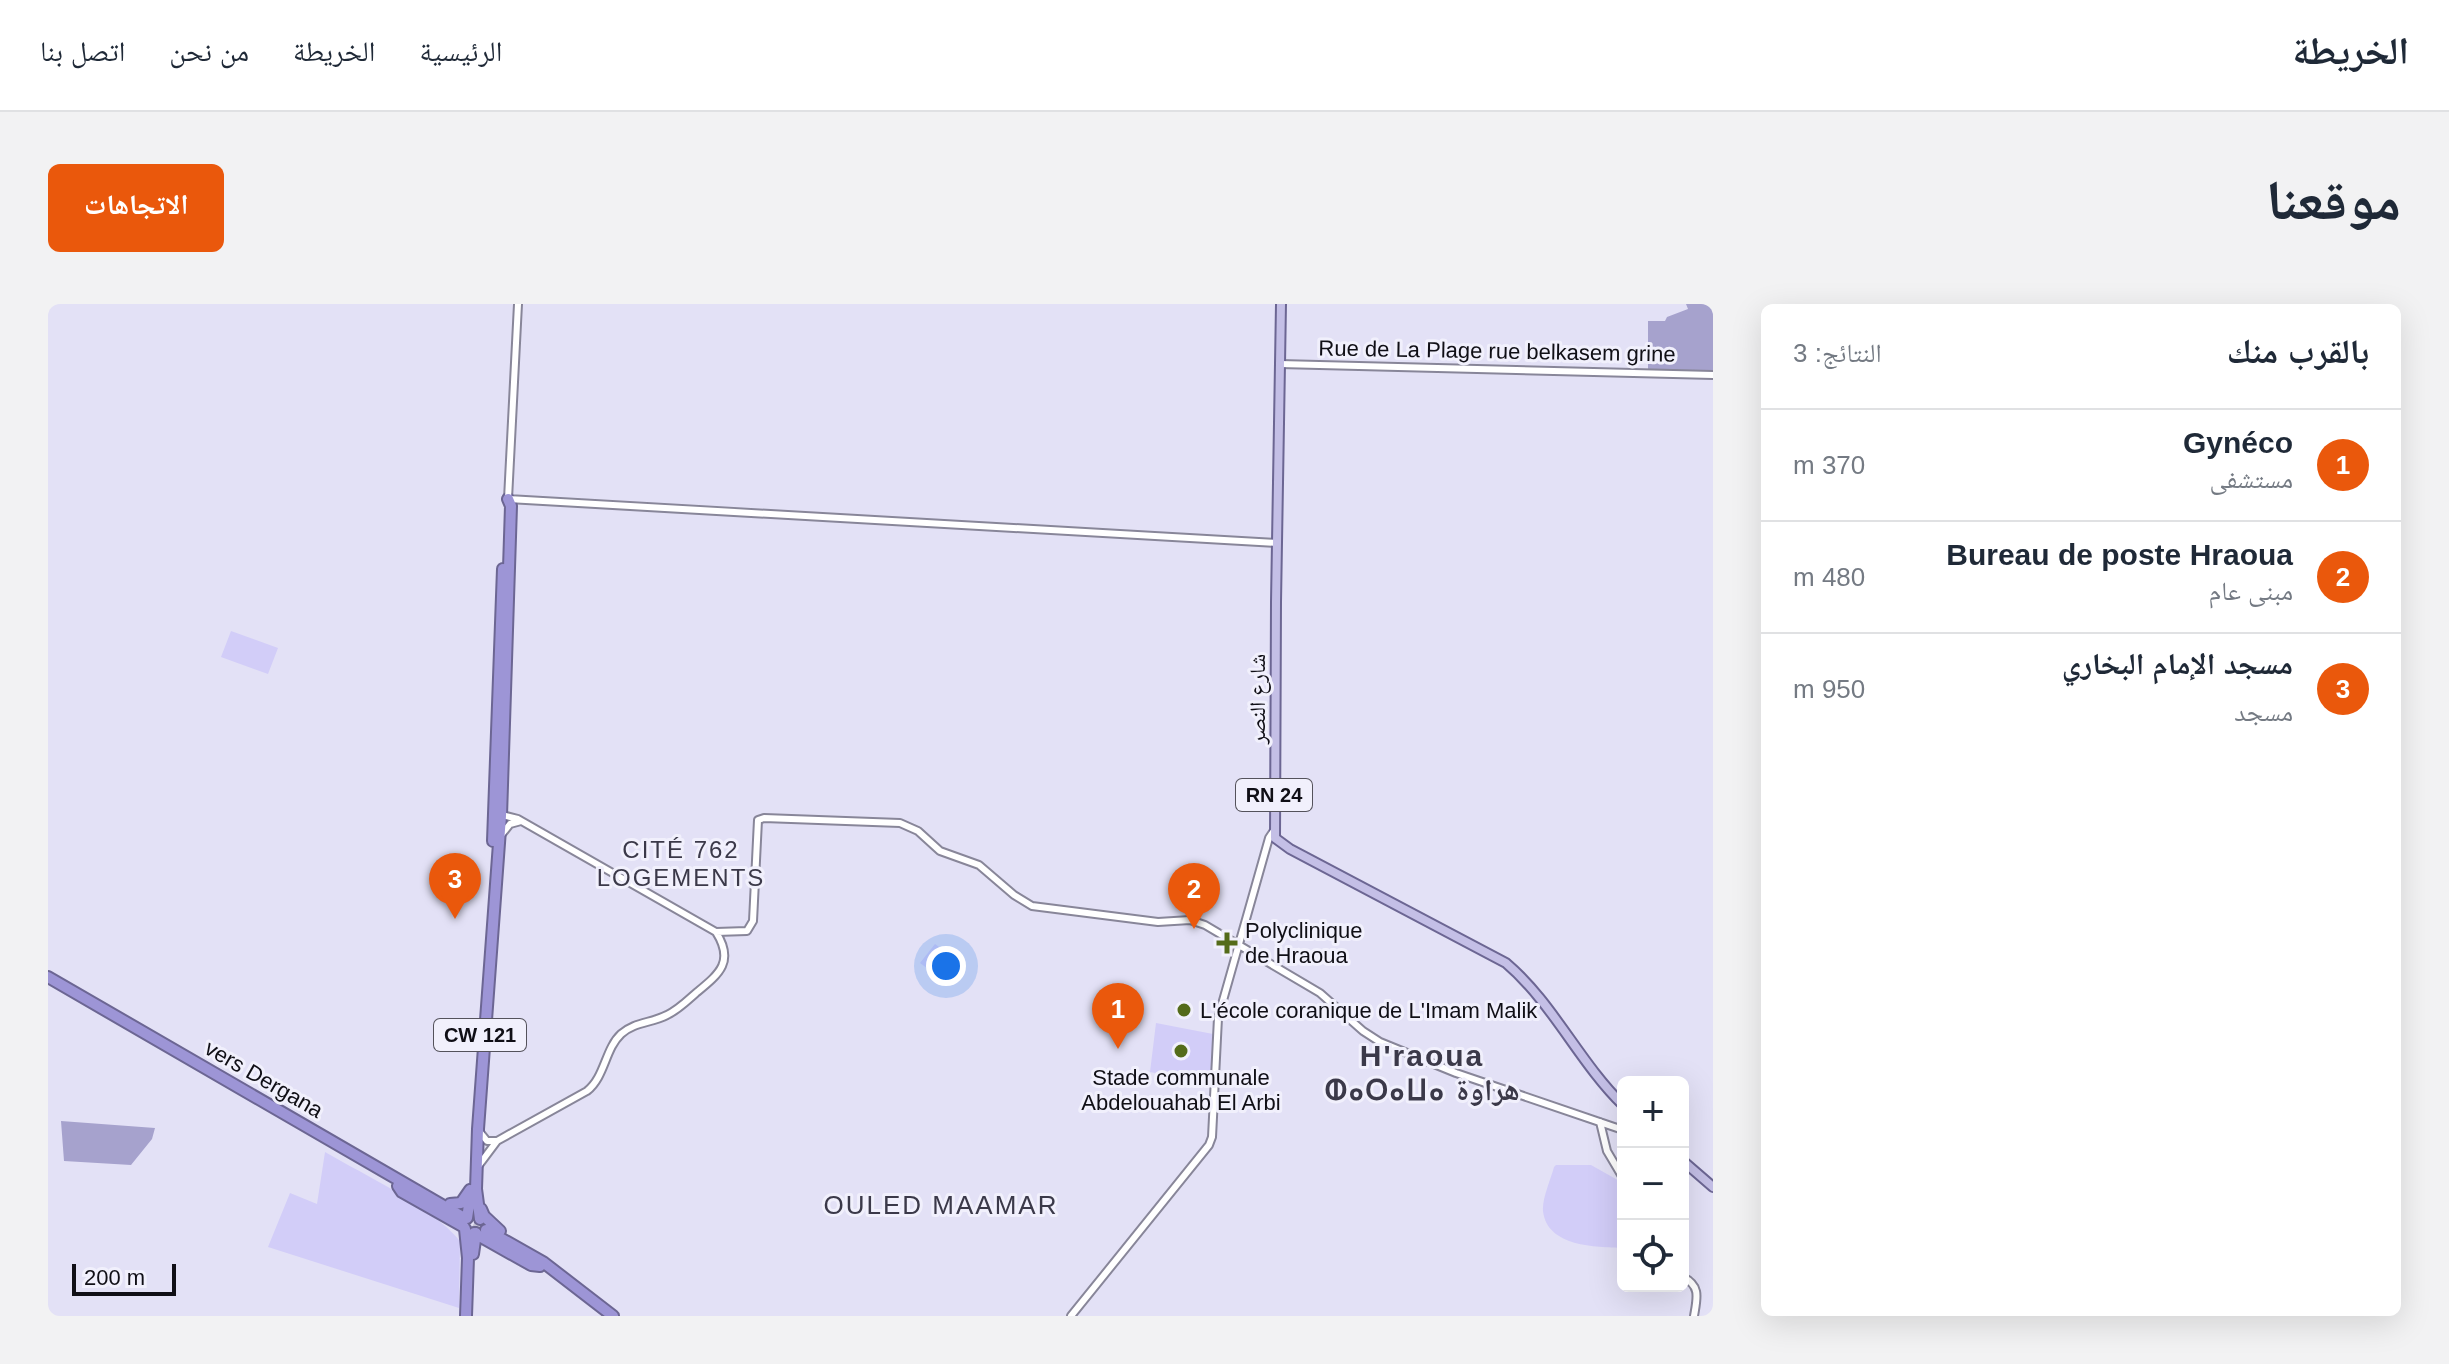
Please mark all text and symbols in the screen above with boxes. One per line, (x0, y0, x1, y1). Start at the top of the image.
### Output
text: الخريطة (2292, 30, 2409, 72)
text: اتصل بنا (40, 36, 125, 67)
text: من نحن (169, 36, 249, 67)
text: الخريطة (293, 36, 375, 67)
text: الرئيسية (419, 36, 502, 67)
button: الاتجاهات (48, 164, 224, 252)
text: موقعنا (2266, 169, 2401, 232)
text: بالقرب منك (2227, 332, 2369, 370)
street label: Rue de La Plage rue belkasem grine (1318, 335, 1676, 367)
text: النتائج: 3 (1793, 338, 1882, 368)
text: Gynéco (2183, 426, 2293, 459)
text: 370 m (1793, 450, 1865, 480)
text: 1 (2336, 450, 2350, 480)
text: مستشفى (2209, 464, 2293, 494)
text: Bureau de poste Hraoua (1946, 538, 2293, 571)
text: 480 m (1793, 562, 1865, 592)
text: 2 (2336, 562, 2350, 592)
text: مبنى عام (2208, 576, 2293, 606)
text: مسجد الإمام البخاري (2062, 647, 2293, 680)
street label: شارع النصر (1245, 654, 1271, 745)
text: 950 m (1793, 674, 1865, 704)
text: 3 (2336, 674, 2350, 704)
text: مسجد (2234, 697, 2293, 727)
road number: RN 24 (1236, 779, 1312, 811)
district label: CITÉ 762 LOGEMENTS (597, 836, 765, 891)
pin: 3 (429, 853, 481, 919)
pin: 2 (1168, 863, 1220, 929)
place label: Polyclinique de Hraoua (1245, 918, 1362, 968)
marker: Polyclinique de Hraoua (1216, 932, 1238, 954)
your location (926, 946, 966, 986)
pin: 1 (1092, 983, 1144, 1049)
place label: L'école coranique de L'Imam Malik (1200, 998, 1538, 1023)
marker: L'école coranique de L'Imam Malik (1175, 1001, 1193, 1019)
road number: CW 121 (434, 1019, 526, 1051)
street label: vers Dergana (201, 1035, 328, 1123)
district label: H'raoua ⵀⴰⵔⴰⵡⴰ هراوة (1324, 1039, 1520, 1106)
marker: Stade communale Abdelouahab El Arbi (1172, 1042, 1190, 1060)
place label: Stade communale Abdelouahab El Arbi (1081, 1065, 1281, 1115)
map controls (1617, 1076, 1689, 1292)
button: + (1617, 1076, 1689, 1148)
button: − (1617, 1148, 1689, 1220)
district label: OULED MAAMAR (824, 1190, 1058, 1220)
button: locate (1617, 1220, 1689, 1292)
scale bar (72, 1260, 176, 1296)
text: 200 m (84, 1265, 145, 1290)

